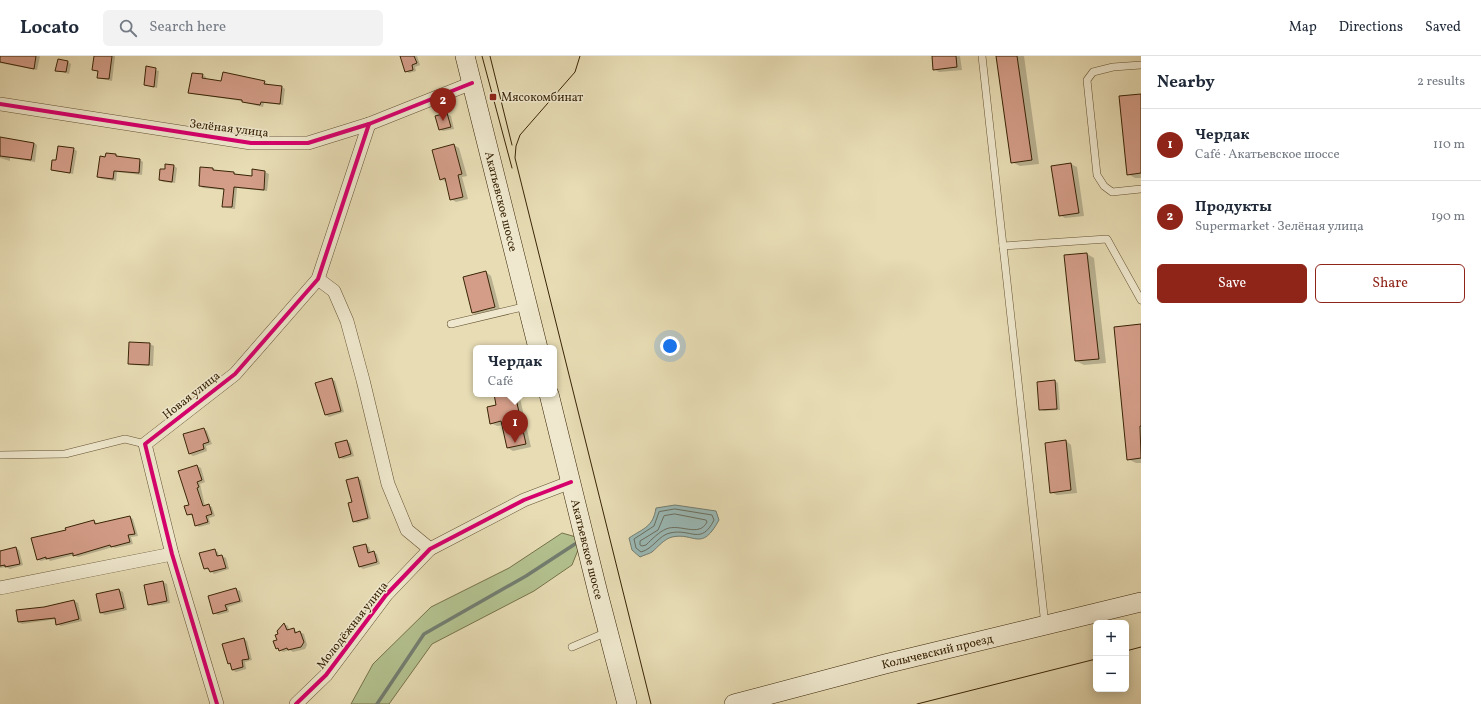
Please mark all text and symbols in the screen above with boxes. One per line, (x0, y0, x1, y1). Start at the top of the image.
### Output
search box (103, 10, 383, 46)
text: Locato (20, 15, 79, 41)
icon: search (117, 17, 139, 39)
text: Search here (149, 17, 226, 38)
text: Map (1289, 18, 1317, 37)
text: Directions (1339, 18, 1403, 37)
text: Saved (1425, 18, 1461, 37)
text: Nearby (1157, 71, 1215, 94)
text: 2 results (1417, 73, 1465, 91)
pin: 2 (430, 88, 456, 121)
place label: Мясокомбинат (501, 90, 583, 106)
marker: Мясокомбинат (488, 92, 498, 102)
street label: Зелёная улица (188, 116, 269, 142)
text: Чердак (1195, 125, 1250, 146)
text: 1 (1167, 136, 1173, 154)
text: 110 m (1433, 136, 1465, 154)
text: Café · Акатьевское шоссе (1195, 146, 1340, 164)
street label: Акатьевское шоссе (480, 150, 521, 254)
text: Продукты (1195, 197, 1272, 218)
text: 2 (1167, 208, 1173, 226)
text: 190 m (1431, 208, 1465, 226)
text: Supermarket · Зелёная улица (1195, 218, 1364, 236)
button: Save (1157, 264, 1307, 303)
button: Share (1315, 264, 1465, 303)
your location (660, 336, 680, 356)
popup (473, 345, 557, 397)
text: Чердак (488, 352, 542, 373)
street label: Новая улица (159, 368, 224, 423)
text: Café (488, 373, 513, 391)
pin: 1 (502, 410, 528, 443)
street label: Акатьевское шоссе (566, 498, 606, 602)
street label: Молодёжная улица (313, 578, 392, 673)
map controls (1093, 620, 1129, 692)
button: + (1093, 620, 1129, 656)
street label: Колычевский проезд (880, 631, 995, 674)
button: − (1093, 656, 1129, 692)

